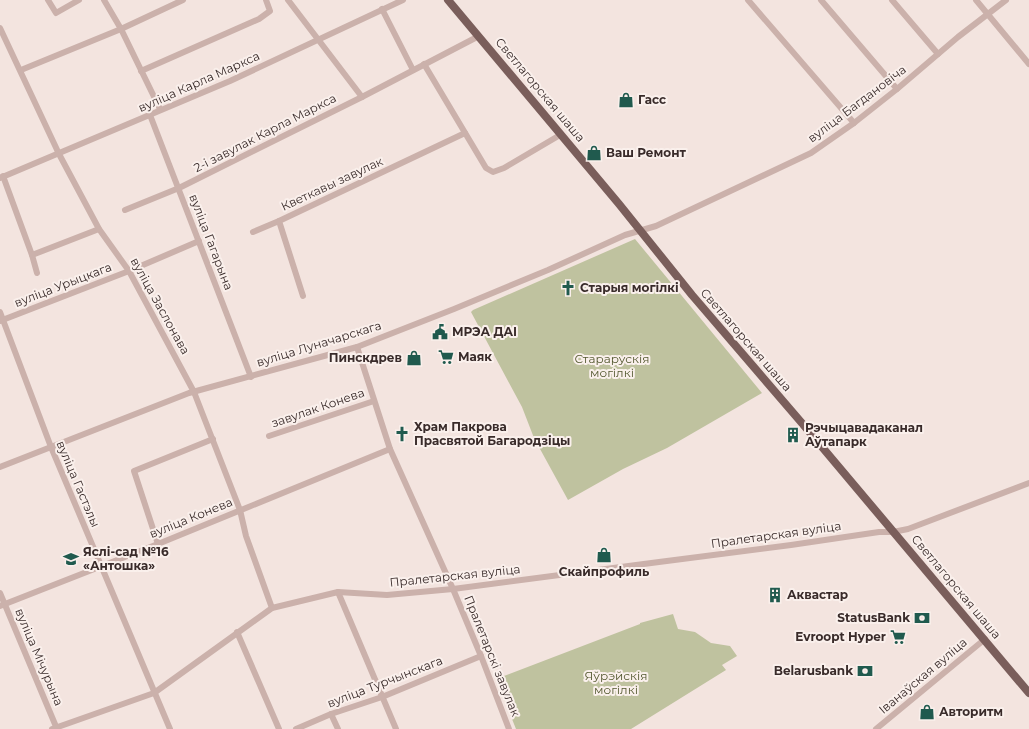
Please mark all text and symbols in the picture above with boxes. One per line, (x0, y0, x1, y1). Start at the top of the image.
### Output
street label: Светлагорская шаша (492, 35, 588, 145)
street label: вуліца Карла Маркса (136, 48, 262, 115)
street label: вуліца Багдановіча (805, 62, 909, 145)
street label: 2-і завулак Карла Маркса (191, 90, 339, 175)
shop icon: Гасс (617, 91, 635, 109)
place label: Гасс (638, 92, 666, 107)
shop icon: Ваш Ремонт (585, 144, 603, 162)
place label: Ваш Ремонт (606, 145, 686, 160)
street label: Кветкавы завулак (278, 153, 385, 214)
street label: вуліца Гагарына (186, 192, 237, 292)
street label: вуліца Заслонава (128, 255, 193, 357)
street label: вуліца Урыцкага (12, 259, 114, 310)
church icon: Старыя могілкі (559, 279, 577, 297)
place label: Старыя могілкі (580, 280, 679, 295)
street label: Светлагорская шаша (698, 285, 795, 394)
street label: вуліца Луначарскага (255, 317, 383, 370)
public building icon: МРЭА ДАІ (431, 323, 449, 341)
place label: МРЭА ДАІ (452, 324, 517, 339)
supermarket icon: Маяк (437, 348, 455, 366)
shop icon: Пинскдрев (405, 349, 423, 367)
place label: Маяк (458, 349, 492, 364)
place label: Пинскдрев (329, 350, 402, 365)
park label: Старарускія могілкі (574, 351, 650, 380)
street label: завулак Конева (269, 385, 366, 430)
place label: Храм Пакрова Прасвятой Багародзіцы (414, 419, 570, 448)
place label: Рэчыцавадаканал Аўтапарк (805, 420, 923, 449)
church icon: Храм Пакрова Прасвятой Багародзіцы (393, 425, 411, 443)
building icon: Рэчыцавадаканал Аўтапарк (784, 426, 802, 444)
street label: вуліца Гастэлы (53, 438, 103, 529)
street label: вуліца Конева (147, 494, 235, 541)
street label: Пралетарская вуліца (710, 518, 842, 551)
street label: Светлагорская шаша (908, 532, 1004, 642)
place label: Яслі-сад №16 «Антошка» (83, 544, 169, 573)
shop icon: Скайпрофиль (595, 546, 613, 564)
school or university icon: Яслі-сад №16 «Антошка» (62, 550, 80, 568)
street label: Пралетарская вуліца (389, 561, 521, 590)
place label: Скайпрофиль (559, 564, 649, 579)
building icon: Аквастар (766, 586, 784, 604)
place label: Аквастар (787, 587, 848, 602)
street label: Пралетарскі завулак (461, 593, 524, 719)
street label: вуліца Мічурына (12, 606, 67, 708)
bank icon: StatusBank (913, 609, 931, 627)
place label: StatusBank (837, 610, 910, 625)
supermarket icon: Evroopt Hyper (889, 628, 907, 646)
place label: Evroopt Hyper (795, 629, 886, 644)
street label: Іванаўская вуліца (876, 634, 970, 717)
street label: вуліца Турчынскага (325, 653, 445, 710)
bank icon: Belarusbank (856, 662, 874, 680)
place label: Belarusbank (774, 663, 853, 678)
park label: Яўрэйскія могілкі (584, 668, 648, 697)
shop icon: Авторитм (918, 703, 936, 721)
place label: Авторитм (939, 704, 1003, 719)

